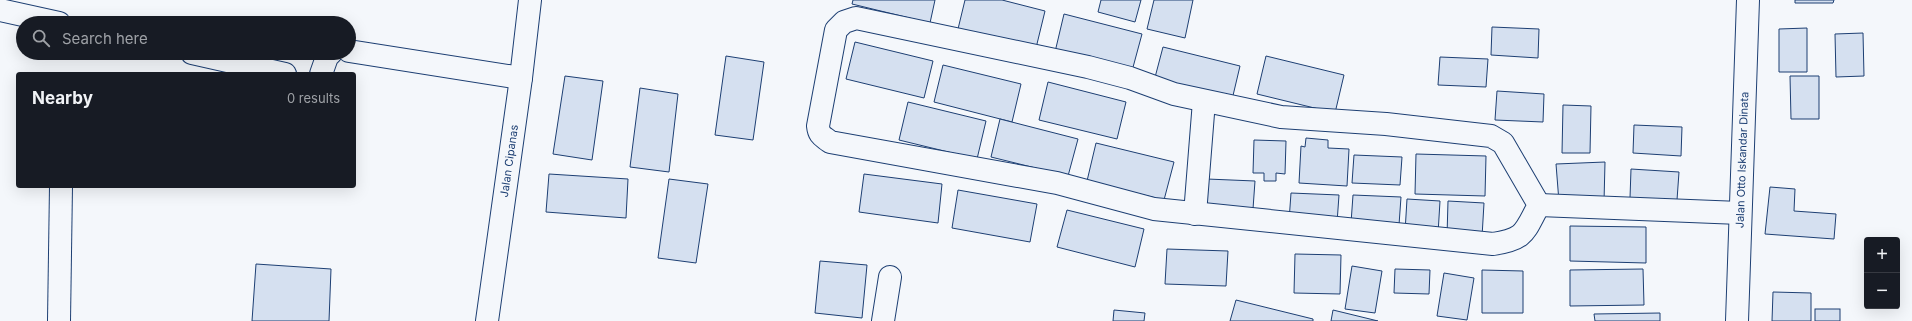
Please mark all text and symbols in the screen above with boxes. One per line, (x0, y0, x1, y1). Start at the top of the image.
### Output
search box (16, 16, 356, 60)
icon: search (30, 27, 52, 49)
text: Search here (62, 29, 148, 48)
text: Nearby (32, 88, 93, 108)
text: 0 results (287, 90, 340, 106)
street label: Jalan Otto Iskandar Dinata (1733, 92, 1751, 228)
street label: Jalan Cipanas (497, 124, 521, 198)
map controls (1864, 237, 1900, 309)
button: + (1864, 237, 1900, 273)
button: − (1864, 273, 1900, 309)

